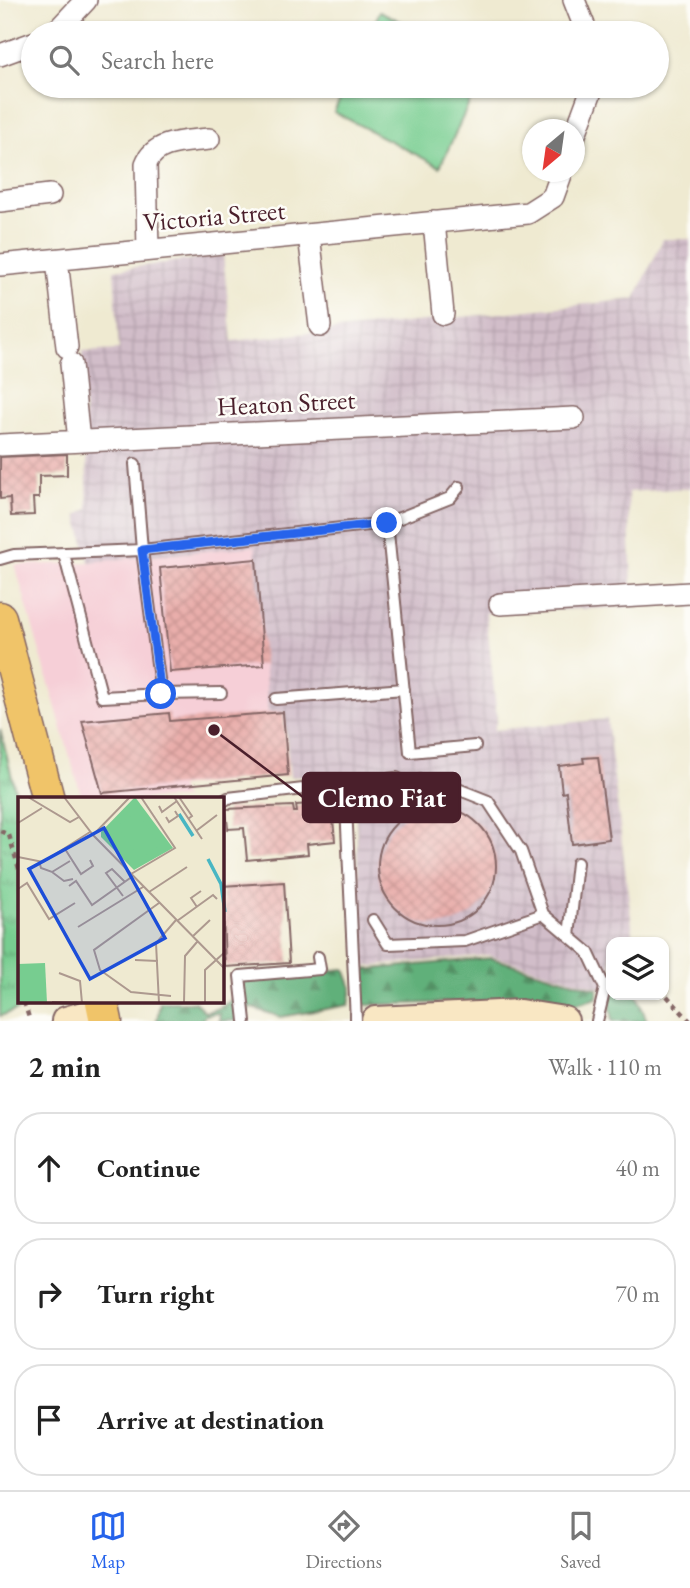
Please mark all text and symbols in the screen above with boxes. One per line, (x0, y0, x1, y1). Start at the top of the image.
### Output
search box (21, 21, 669, 98)
icon: search (45, 41, 83, 79)
text: Search here (101, 43, 214, 77)
north arrow (522, 119, 585, 182)
street label: Victoria Street (141, 193, 287, 239)
street label: Heaton Street (216, 382, 356, 424)
route end (371, 507, 402, 538)
route start (145, 678, 176, 709)
callout: Clemo Fiat (303, 773, 460, 822)
text: Clemo Fiat (318, 779, 447, 815)
inset map (18, 797, 224, 1004)
map controls (606, 937, 669, 1000)
button: layers (606, 937, 669, 1000)
text: 2 min (28, 1047, 101, 1086)
text: Walk · 110 m (548, 1052, 662, 1082)
icon: ahead (30, 1149, 68, 1187)
text: Continue (97, 1151, 200, 1185)
text: 40 m (615, 1153, 660, 1183)
icon: right (30, 1275, 68, 1313)
text: Turn right (97, 1277, 215, 1311)
text: 70 m (615, 1279, 660, 1309)
icon: arrive (30, 1401, 68, 1439)
text: Arrive at destination (97, 1403, 324, 1437)
tab: Map (89, 1507, 127, 1574)
tab: Directions (305, 1507, 382, 1574)
tab: Saved (560, 1507, 601, 1574)

